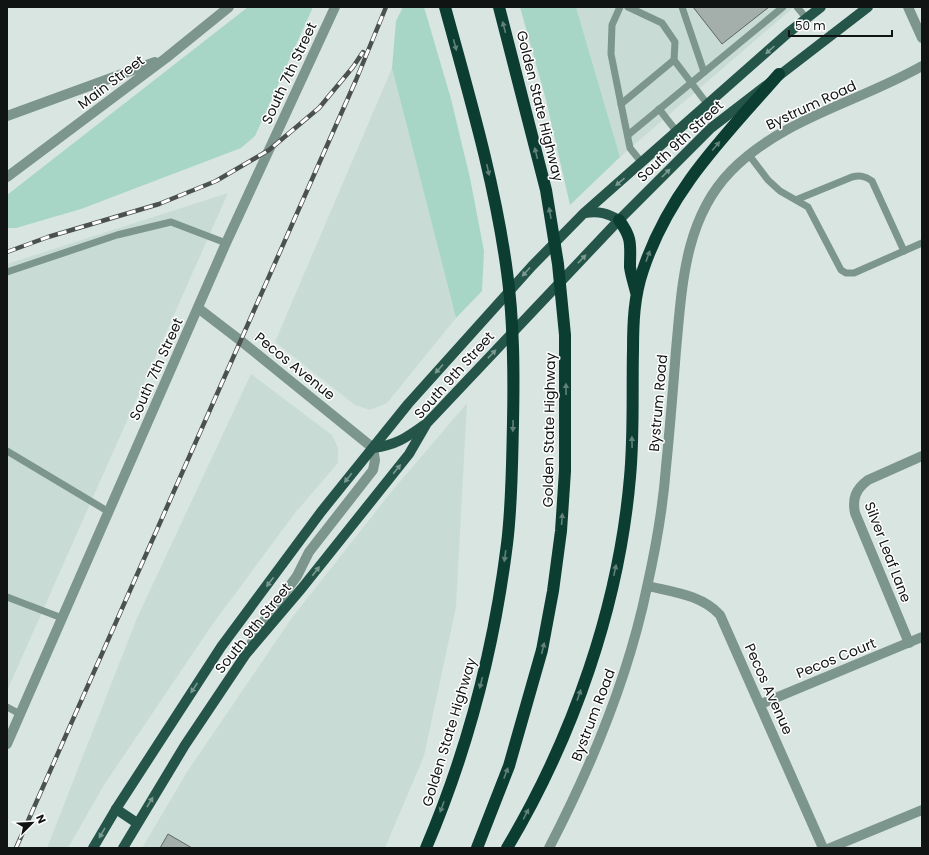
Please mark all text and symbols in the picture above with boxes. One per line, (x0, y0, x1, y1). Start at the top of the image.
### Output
scale bar (789, 12, 892, 38)
text: 50 m (795, 17, 826, 34)
street label: South 7th Street (257, 19, 321, 127)
one-way arrow (501, 20, 507, 32)
street label: Golden State Highway (512, 28, 568, 184)
one-way arrow (452, 39, 458, 51)
one-way arrow (765, 45, 775, 54)
street label: Main Street (74, 50, 148, 114)
street label: Bystrum Road (763, 75, 859, 135)
street label: South 9th Street (632, 96, 728, 186)
one-way arrow (712, 141, 721, 152)
one-way arrow (533, 146, 539, 158)
one-way arrow (485, 164, 491, 177)
one-way arrow (661, 168, 671, 178)
one-way arrow (615, 178, 625, 187)
one-way arrow (546, 207, 552, 219)
one-way arrow (645, 249, 651, 261)
one-way arrow (577, 254, 586, 265)
one-way arrow (521, 267, 531, 277)
street label: South 7th Street (124, 315, 188, 423)
street label: Pecos Avenue (251, 327, 340, 405)
street label: South 9th Street (409, 327, 499, 423)
one-way arrow (487, 349, 497, 359)
street label: Golden State Highway (538, 352, 560, 508)
street label: Bystrum Road (644, 354, 672, 452)
one-way arrow (435, 363, 444, 374)
one-way arrow (563, 382, 569, 395)
one-way arrow (509, 420, 516, 432)
one-way arrow (629, 435, 635, 448)
one-way arrow (392, 463, 401, 474)
one-way arrow (344, 473, 353, 484)
street label: Silver Leaf Lane (860, 499, 916, 605)
one-way arrow (558, 513, 565, 525)
one-way arrow (502, 550, 508, 562)
one-way arrow (613, 564, 619, 577)
one-way arrow (312, 565, 321, 576)
one-way arrow (266, 577, 274, 588)
street label: South 9th Street (210, 578, 296, 678)
street label: Pecos Court (793, 633, 879, 683)
street label: Pecos Avenue (740, 640, 798, 738)
one-way arrow (540, 642, 546, 654)
street label: Golden State Highway (417, 655, 481, 809)
street label: Bystrum Road (566, 666, 620, 764)
one-way arrow (478, 678, 484, 690)
one-way arrow (190, 682, 198, 693)
one-way arrow (576, 689, 582, 701)
one-way arrow (504, 766, 510, 778)
one-way arrow (146, 796, 153, 808)
one-way arrow (439, 802, 445, 814)
north arrow (12, 803, 52, 843)
one-way arrow (523, 808, 529, 820)
text: N (32, 812, 50, 826)
one-way arrow (98, 827, 105, 839)

